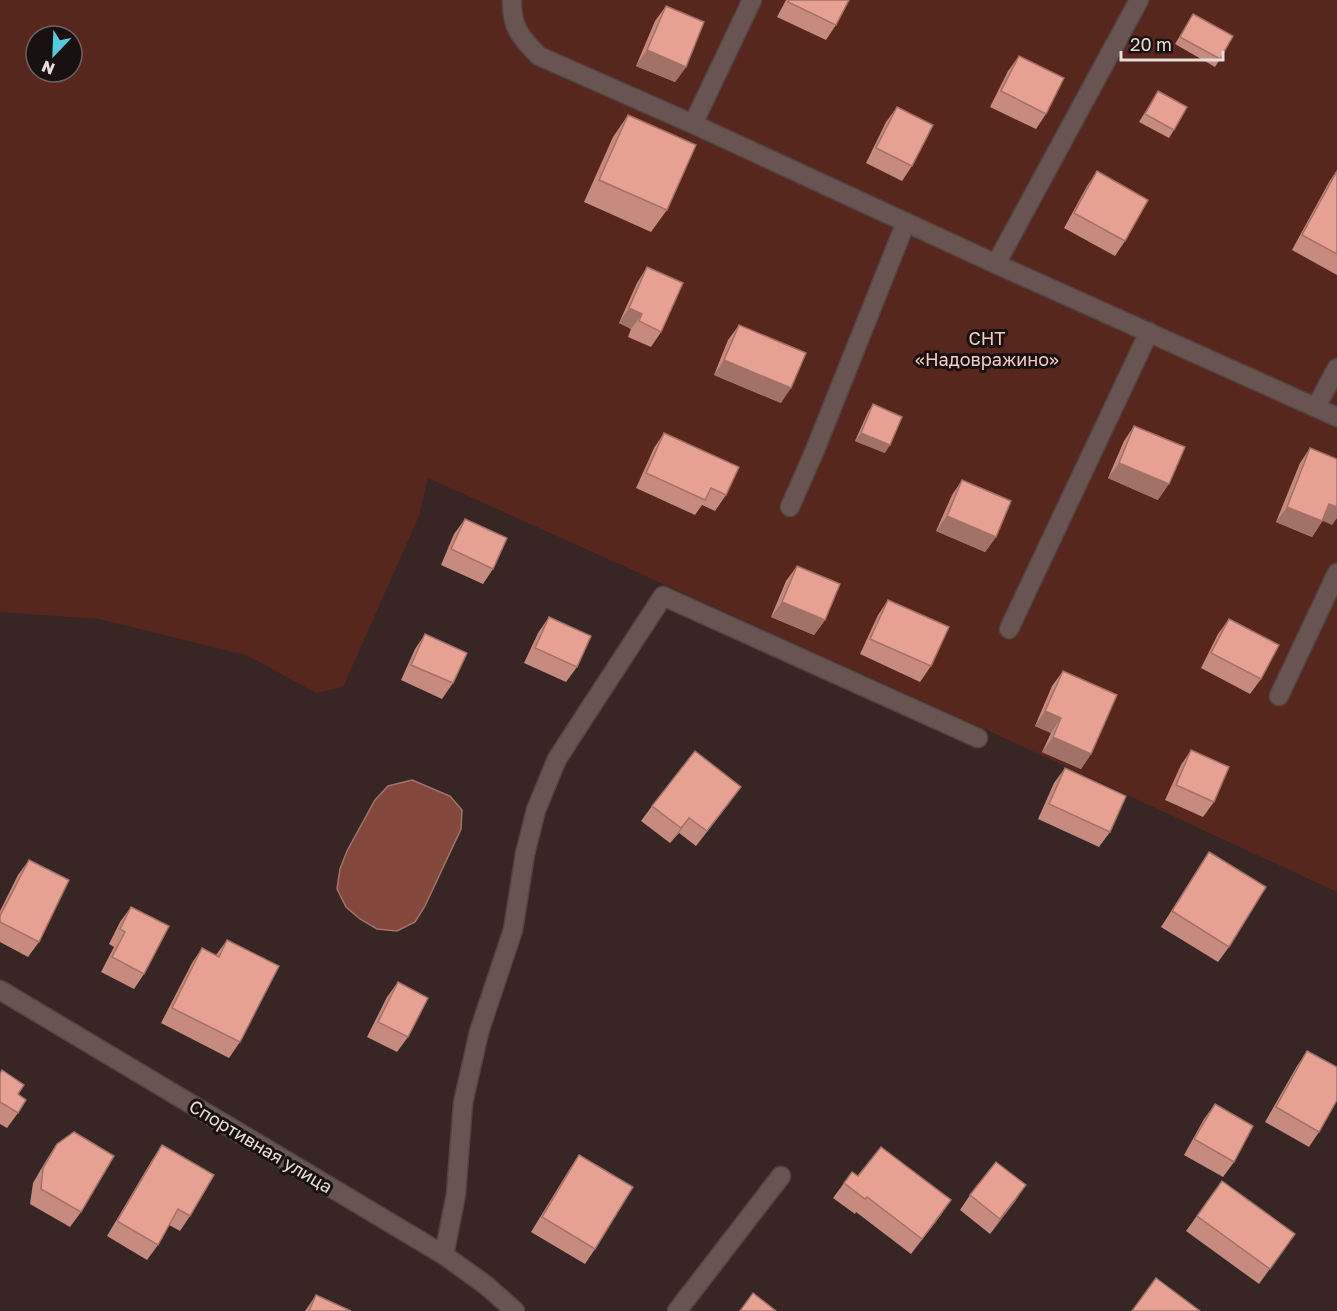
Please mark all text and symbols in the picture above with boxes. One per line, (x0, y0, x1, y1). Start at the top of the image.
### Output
north arrow (24, 24, 84, 84)
scale bar (1121, 24, 1223, 62)
text: 20 m (1130, 33, 1172, 55)
text: N (39, 56, 58, 79)
park label: СНТ «Надовражино» (915, 327, 1059, 370)
street label: Спортивная улица (185, 1095, 337, 1197)

